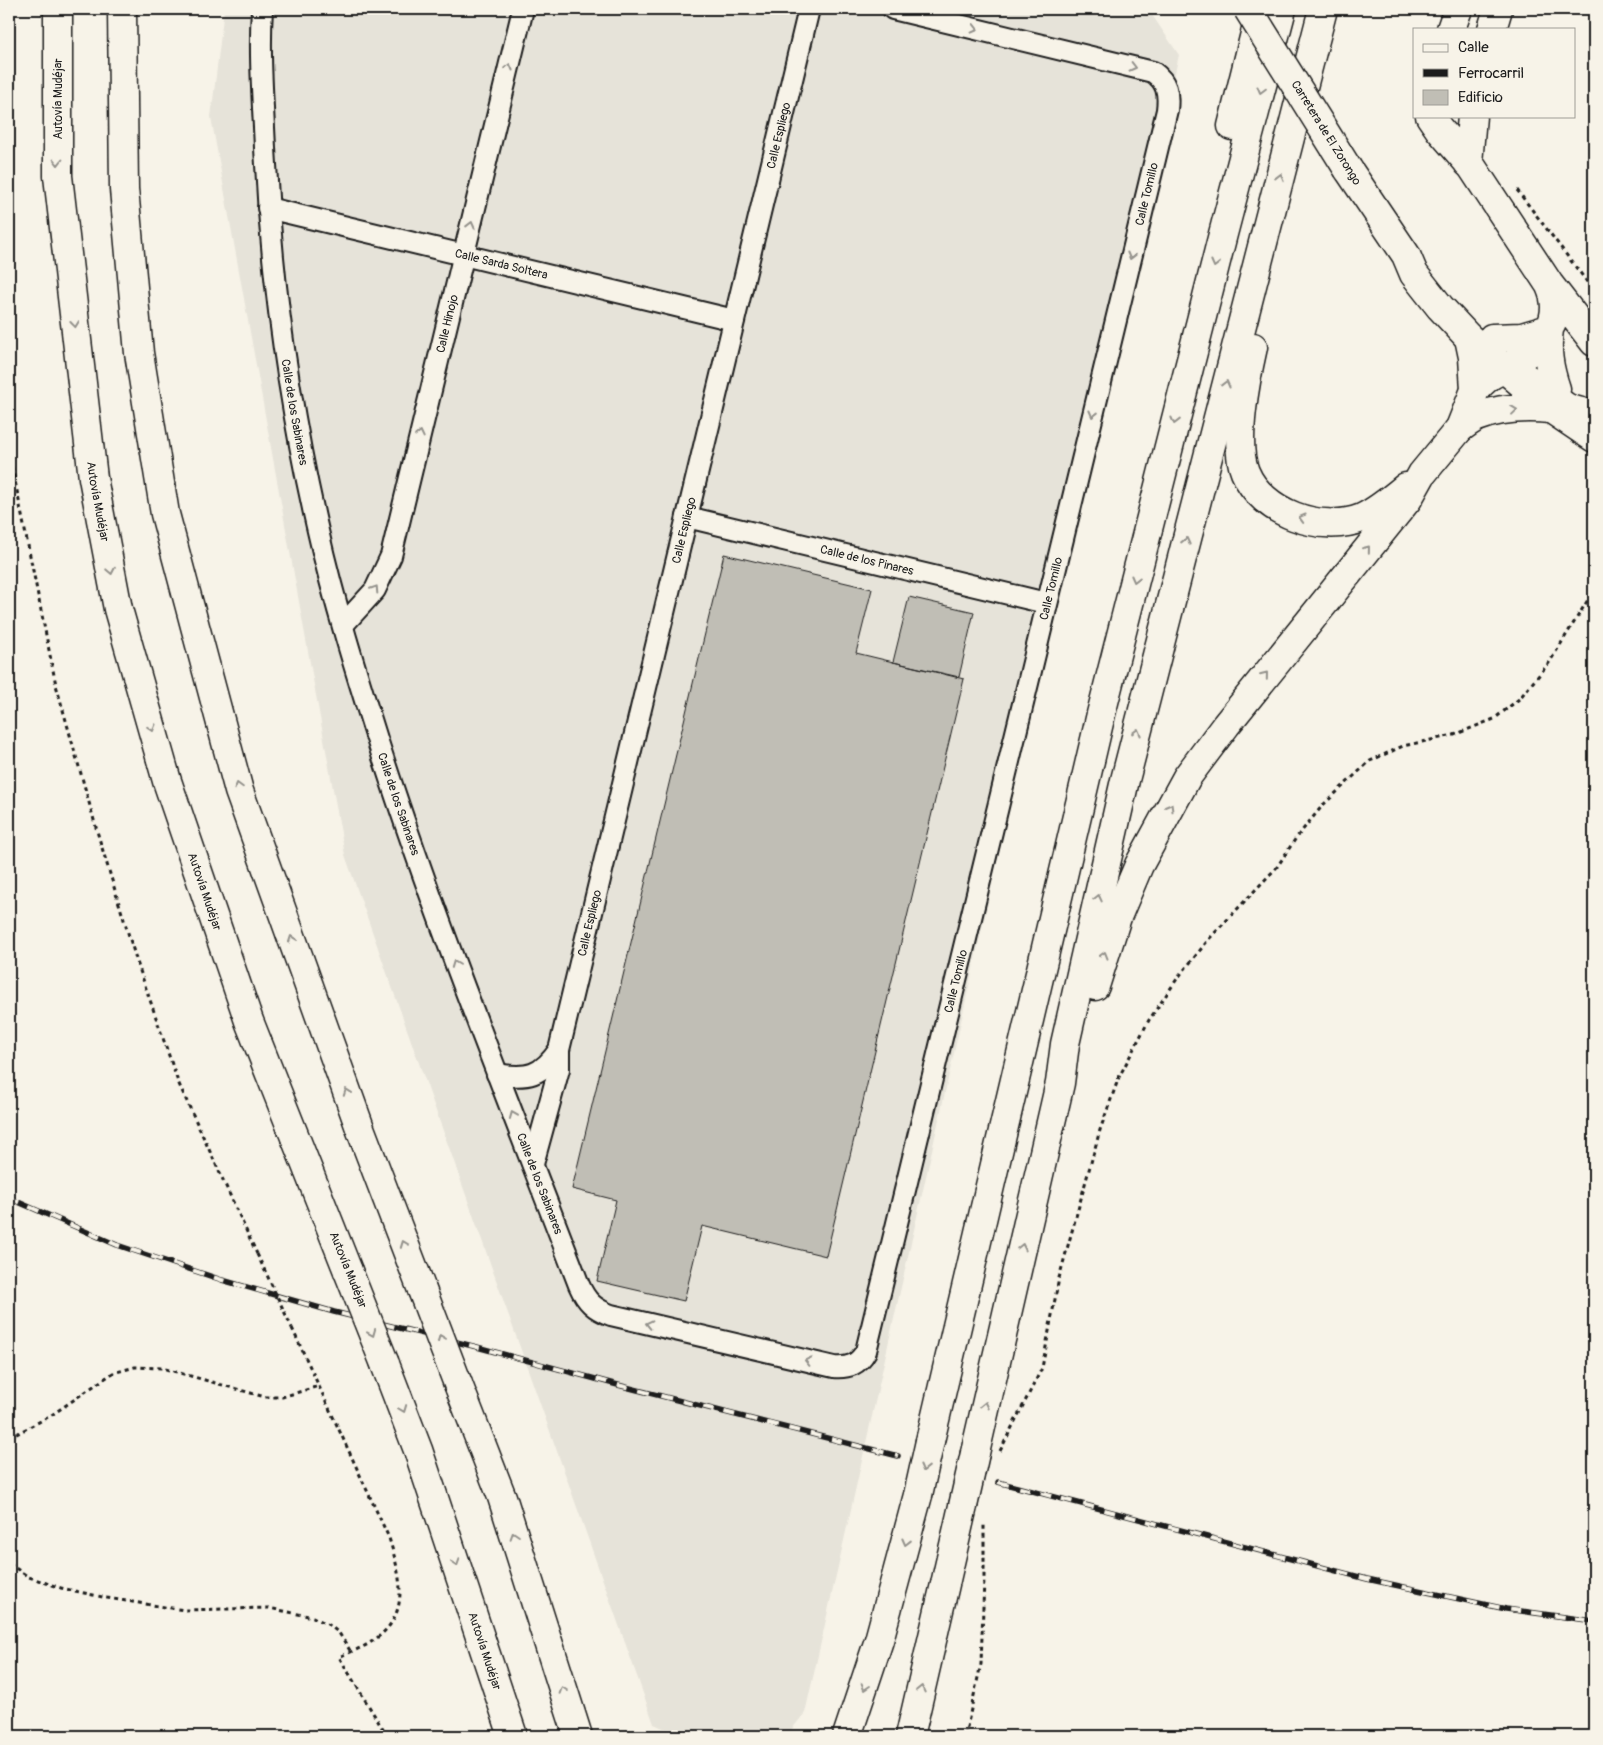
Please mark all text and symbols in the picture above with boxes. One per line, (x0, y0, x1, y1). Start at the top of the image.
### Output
one-way arrow (970, 23, 979, 34)
legend (1413, 28, 1576, 118)
text: Calle (1458, 38, 1489, 57)
street label: Autovía Mudéjar (51, 58, 66, 140)
one-way arrow (1128, 61, 1137, 72)
one-way arrow (503, 62, 514, 71)
text: Ferrocarril (1458, 64, 1524, 83)
street label: Carretera de El Zorongo (1288, 78, 1365, 189)
one-way arrow (1256, 85, 1267, 94)
text: Edificio (1458, 88, 1503, 107)
street label: Calle Espliego (763, 100, 794, 170)
one-way arrow (53, 159, 63, 167)
street label: Calle Tomillo (1132, 160, 1162, 227)
one-way arrow (1274, 174, 1284, 182)
one-way arrow (465, 220, 476, 229)
street label: Calle Sarda Soltera (453, 246, 550, 283)
one-way arrow (1126, 252, 1137, 261)
one-way arrow (1210, 259, 1221, 268)
street label: Calle Hinojo (433, 292, 461, 354)
one-way arrow (69, 320, 80, 328)
street label: Calle de los Sabinares (278, 358, 311, 467)
one-way arrow (1221, 380, 1231, 388)
one-way arrow (1510, 405, 1518, 416)
one-way arrow (1088, 409, 1098, 417)
one-way arrow (1170, 417, 1181, 426)
one-way arrow (414, 429, 425, 438)
street label: Autovía Mudéjar (84, 461, 113, 544)
street label: Calle Espliego (669, 495, 699, 565)
one-way arrow (1298, 514, 1306, 524)
one-way arrow (1180, 537, 1191, 546)
street label: Calle de los Pinares (819, 542, 916, 579)
one-way arrow (1362, 546, 1370, 555)
street label: Calle Tomillo (1036, 555, 1066, 622)
one-way arrow (105, 567, 116, 576)
one-way arrow (1130, 574, 1141, 583)
one-way arrow (368, 585, 378, 594)
one-way arrow (1260, 672, 1269, 681)
one-way arrow (147, 724, 157, 732)
one-way arrow (1131, 728, 1142, 737)
street label: Calle de los Sabinares (374, 751, 423, 858)
one-way arrow (234, 783, 244, 791)
one-way arrow (1164, 803, 1174, 812)
street label: Autovía Mudéjar (185, 851, 225, 933)
street label: Calle Espliego (574, 888, 605, 958)
one-way arrow (1092, 894, 1103, 903)
one-way arrow (288, 936, 298, 944)
street label: Calle Tomillo (941, 948, 971, 1014)
one-way arrow (1099, 951, 1109, 960)
one-way arrow (451, 960, 461, 969)
one-way arrow (343, 1089, 353, 1097)
one-way arrow (509, 1111, 520, 1120)
street label: Calle de los Sabinares (513, 1131, 566, 1237)
street label: Autovía Mudéjar (326, 1230, 370, 1311)
one-way arrow (400, 1241, 410, 1249)
one-way arrow (1016, 1242, 1027, 1251)
one-way arrow (645, 1319, 654, 1330)
one-way arrow (366, 1328, 377, 1337)
one-way arrow (436, 1335, 446, 1343)
one-way arrow (803, 1356, 812, 1367)
one-way arrow (980, 1401, 990, 1410)
one-way arrow (396, 1404, 407, 1413)
one-way arrow (919, 1463, 930, 1472)
one-way arrow (510, 1531, 520, 1540)
one-way arrow (901, 1538, 911, 1546)
one-way arrow (450, 1558, 460, 1566)
street label: Autovía Mudéjar (465, 1610, 505, 1693)
one-way arrow (860, 1682, 870, 1690)
one-way arrow (915, 1684, 926, 1693)
one-way arrow (559, 1686, 569, 1694)

